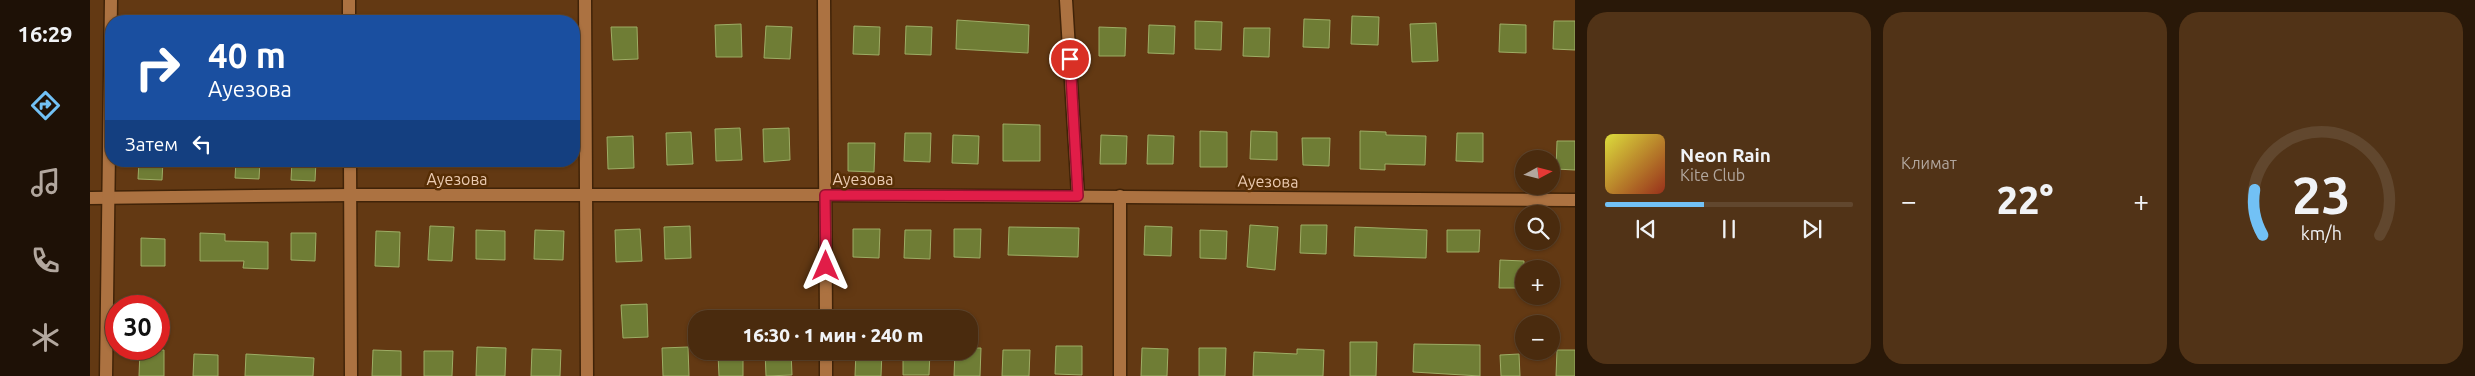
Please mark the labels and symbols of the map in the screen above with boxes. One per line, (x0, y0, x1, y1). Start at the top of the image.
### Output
pin (1049, 38, 1091, 80)
north arrow (1515, 150, 1560, 195)
street label: Ауезова (427, 170, 488, 188)
street label: Ауезова (833, 170, 894, 188)
street label: Ауезова (1237, 171, 1299, 191)
position arrow (799, 239, 851, 291)
speed limit sign: 30 (105, 295, 170, 360)

